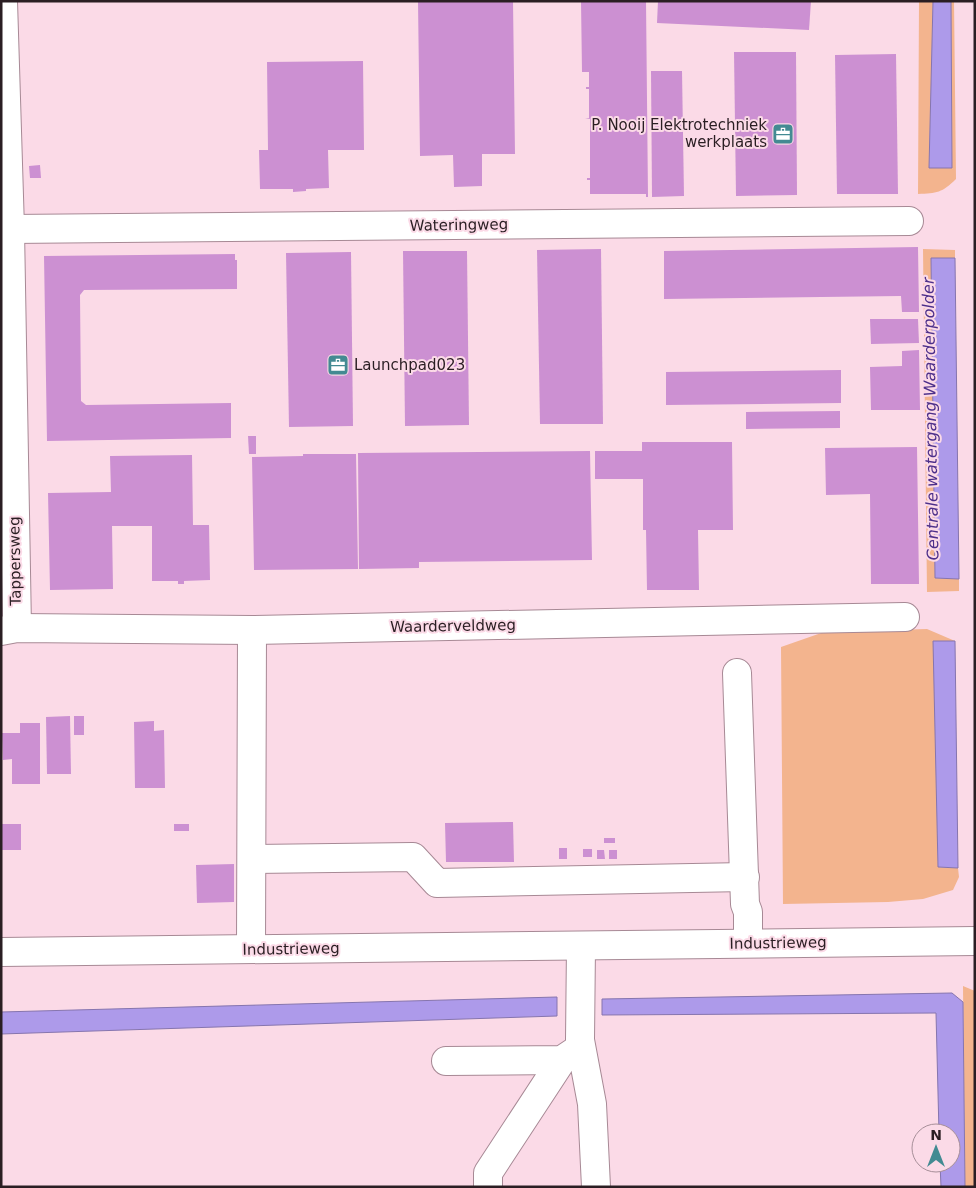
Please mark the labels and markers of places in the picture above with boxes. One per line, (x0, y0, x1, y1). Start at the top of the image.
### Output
place label: P. Nooij Elektrotechniek werkplaats (591, 116, 767, 151)
office icon: P. Nooij Elektrotechniek werkplaats (771, 122, 795, 146)
office icon: Launchpad023 (326, 353, 350, 377)
place label: Launchpad023 (354, 356, 465, 374)

